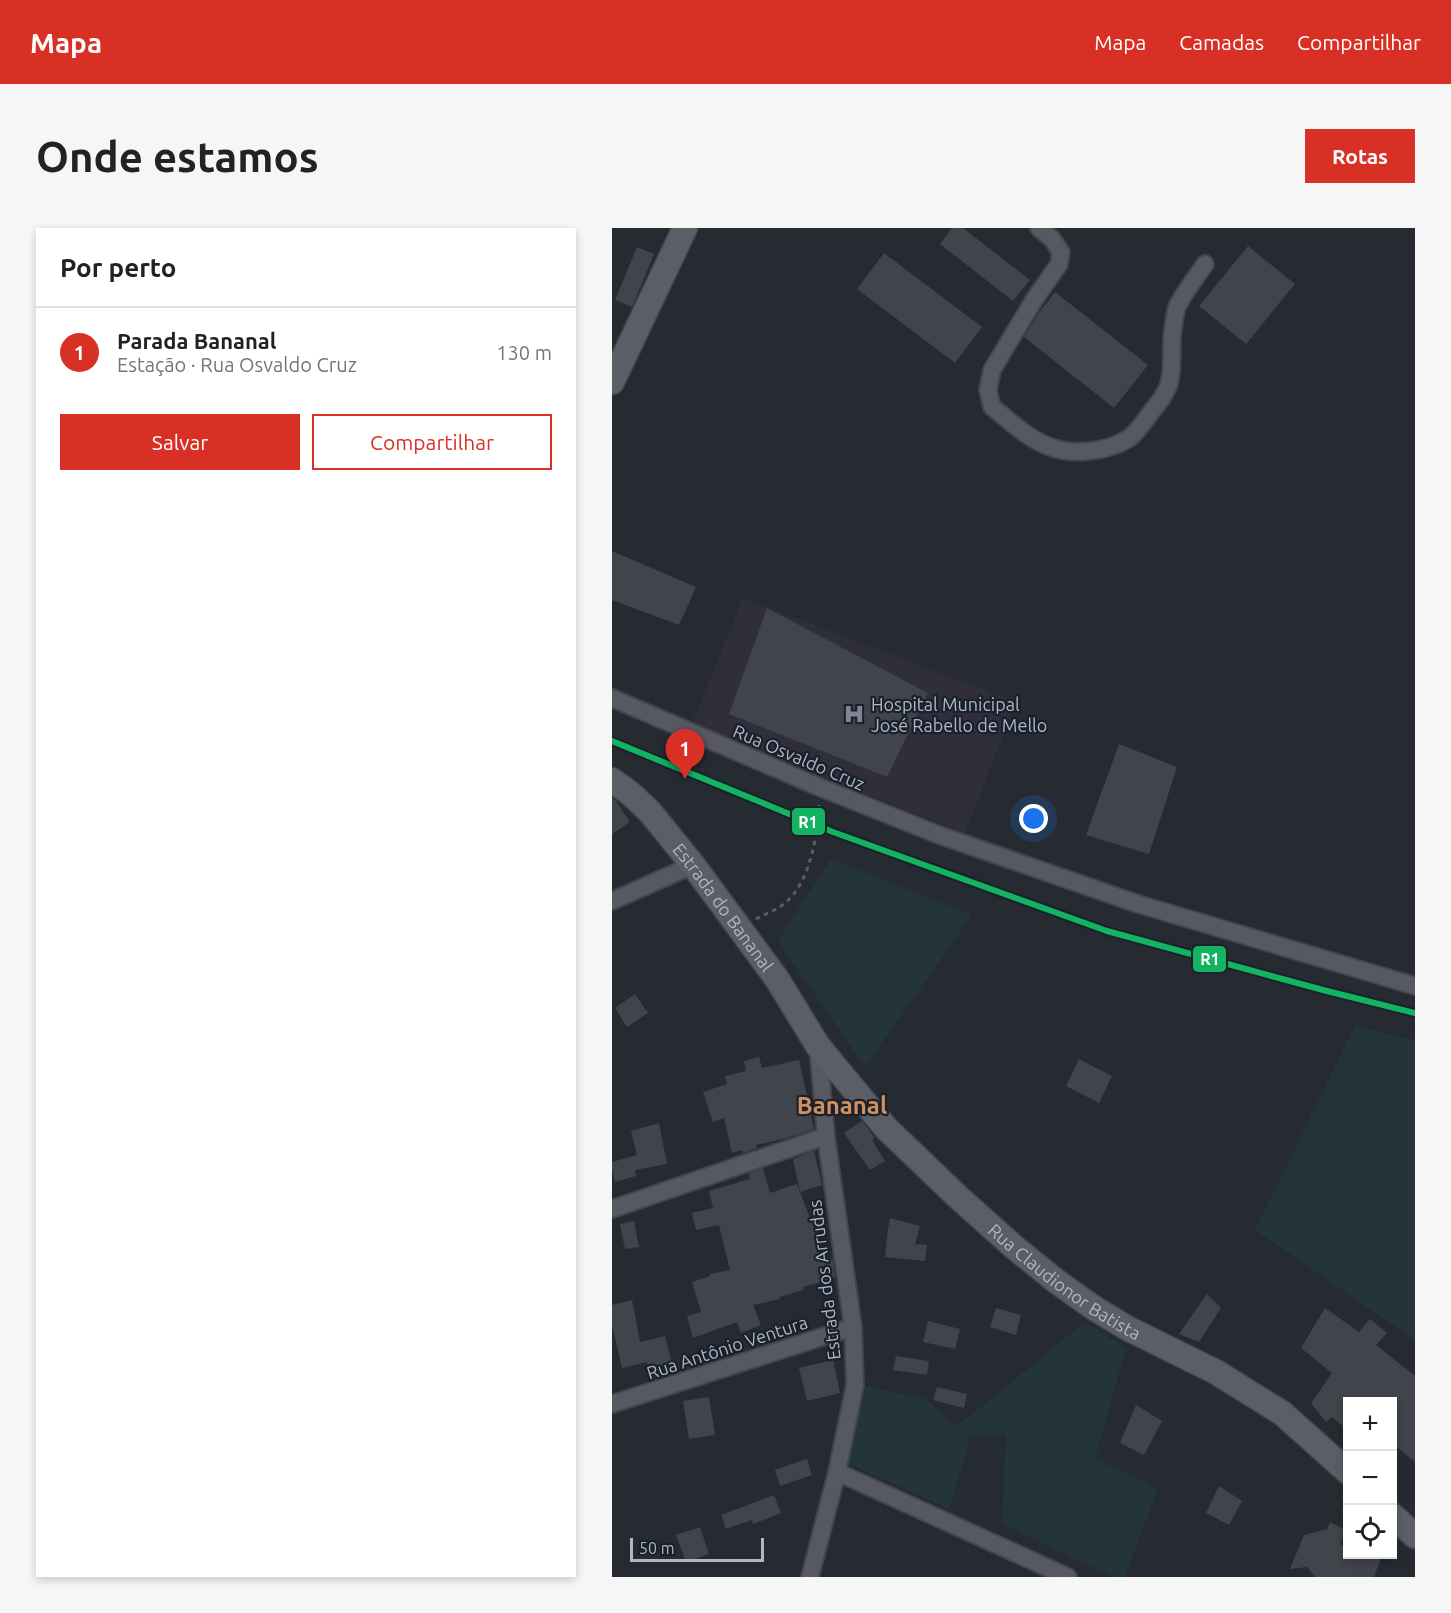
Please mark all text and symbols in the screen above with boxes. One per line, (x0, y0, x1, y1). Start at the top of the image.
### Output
text: Mapa (30, 27, 102, 58)
text: Mapa (1094, 30, 1146, 54)
text: Camadas (1179, 30, 1264, 54)
text: Compartilhar (1297, 30, 1421, 54)
button: Rotas (1305, 129, 1415, 183)
text: Onde estamos (36, 133, 319, 180)
text: Por perto (60, 253, 176, 282)
text: Parada Bananal (117, 328, 276, 353)
text: 1 (74, 341, 85, 364)
text: 130 m (496, 341, 552, 364)
text: Estação · Rua Osvaldo Cruz (117, 353, 357, 376)
button: Salvar (60, 414, 300, 470)
button: Compartilhar (312, 414, 552, 470)
place label: Hospital Municipal José Rabello de Mello (871, 694, 1047, 735)
hospital icon: Hospital Municipal José Rabello de Mello (842, 702, 866, 726)
street label: Rua Osvaldo Cruz (730, 720, 868, 794)
pin: 1 (666, 730, 704, 779)
your location (1019, 804, 1048, 833)
line badge: R1 (791, 807, 826, 836)
text: R1 (798, 813, 818, 831)
street label: Estrada do Bananal (669, 839, 778, 975)
line badge: R1 (1192, 945, 1227, 973)
text: R1 (1200, 950, 1220, 968)
district label: Bananal (797, 1092, 887, 1119)
street label: Estrada dos Arrudas (804, 1199, 844, 1361)
street label: Rua Claudionor Batista (985, 1219, 1144, 1343)
street label: Rua Antônio Ventura (644, 1312, 810, 1382)
map controls (1343, 1397, 1397, 1559)
button: + (1343, 1397, 1397, 1451)
button: − (1343, 1451, 1397, 1505)
button: locate (1343, 1505, 1397, 1559)
scale bar (630, 1535, 764, 1562)
text: 50 m (639, 1539, 675, 1557)

